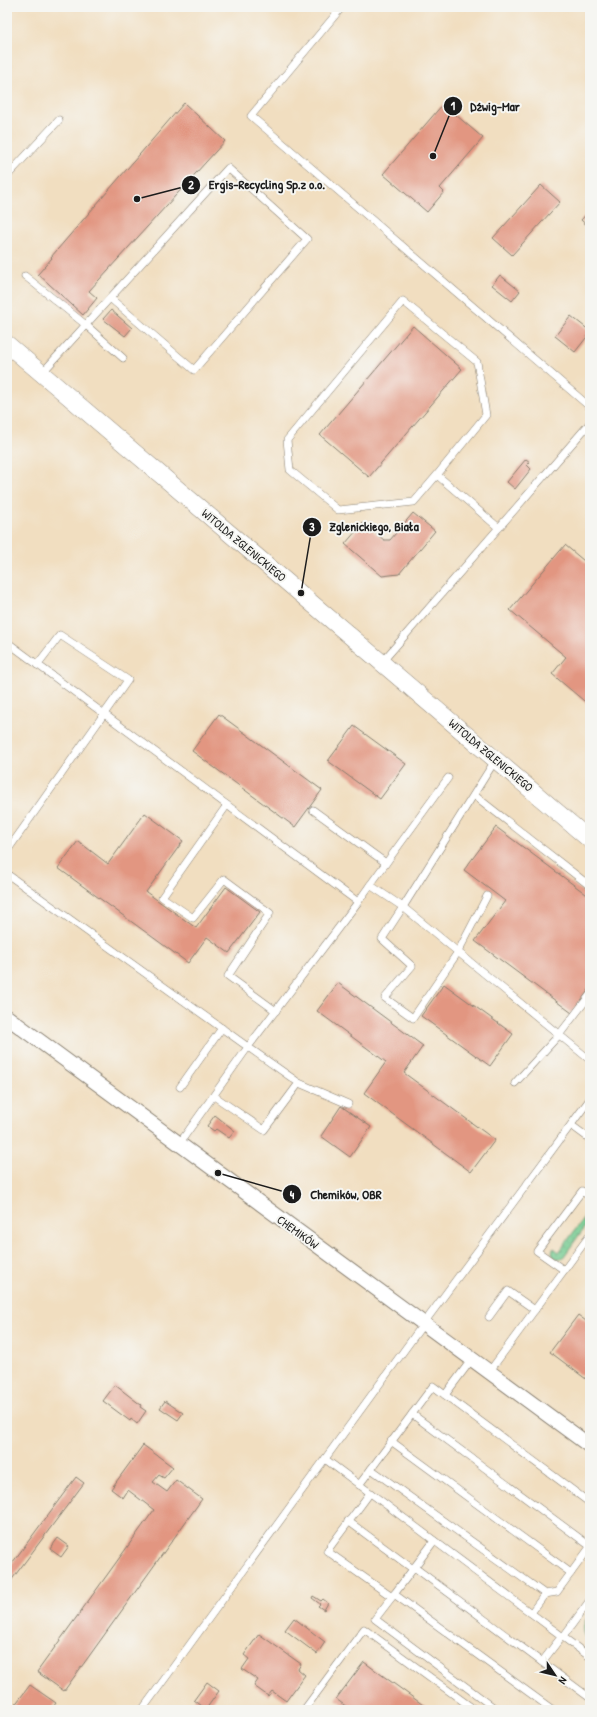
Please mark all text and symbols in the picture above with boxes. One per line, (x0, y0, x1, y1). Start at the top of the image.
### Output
callout: Dźwig-Mar (443, 94, 528, 119)
text: 1 (451, 97, 456, 114)
text: Dźwig-Mar (470, 97, 521, 116)
callout: Ergis-Recycling Sp.z o.o. (181, 172, 333, 197)
text: Ergis-Recycling Sp.z o.o. (209, 175, 325, 194)
text: 2 (188, 176, 194, 193)
street label: WITOLDA ZGLENICKIEGO (198, 505, 290, 586)
callout: Zglenickiego, Biała (302, 514, 427, 539)
text: Zglenickiego, Biała (329, 517, 420, 536)
text: 3 (309, 518, 315, 535)
street label: WITOLDA ZGLENICKIEGO (445, 715, 537, 796)
callout: Chemików, OBR (282, 1182, 390, 1207)
text: Chemików, OBR (310, 1185, 382, 1203)
text: 4 (290, 1186, 295, 1203)
street label: CHEMIKÓW (274, 1211, 323, 1253)
north arrow (535, 1655, 575, 1695)
text: N (556, 1674, 571, 1687)

